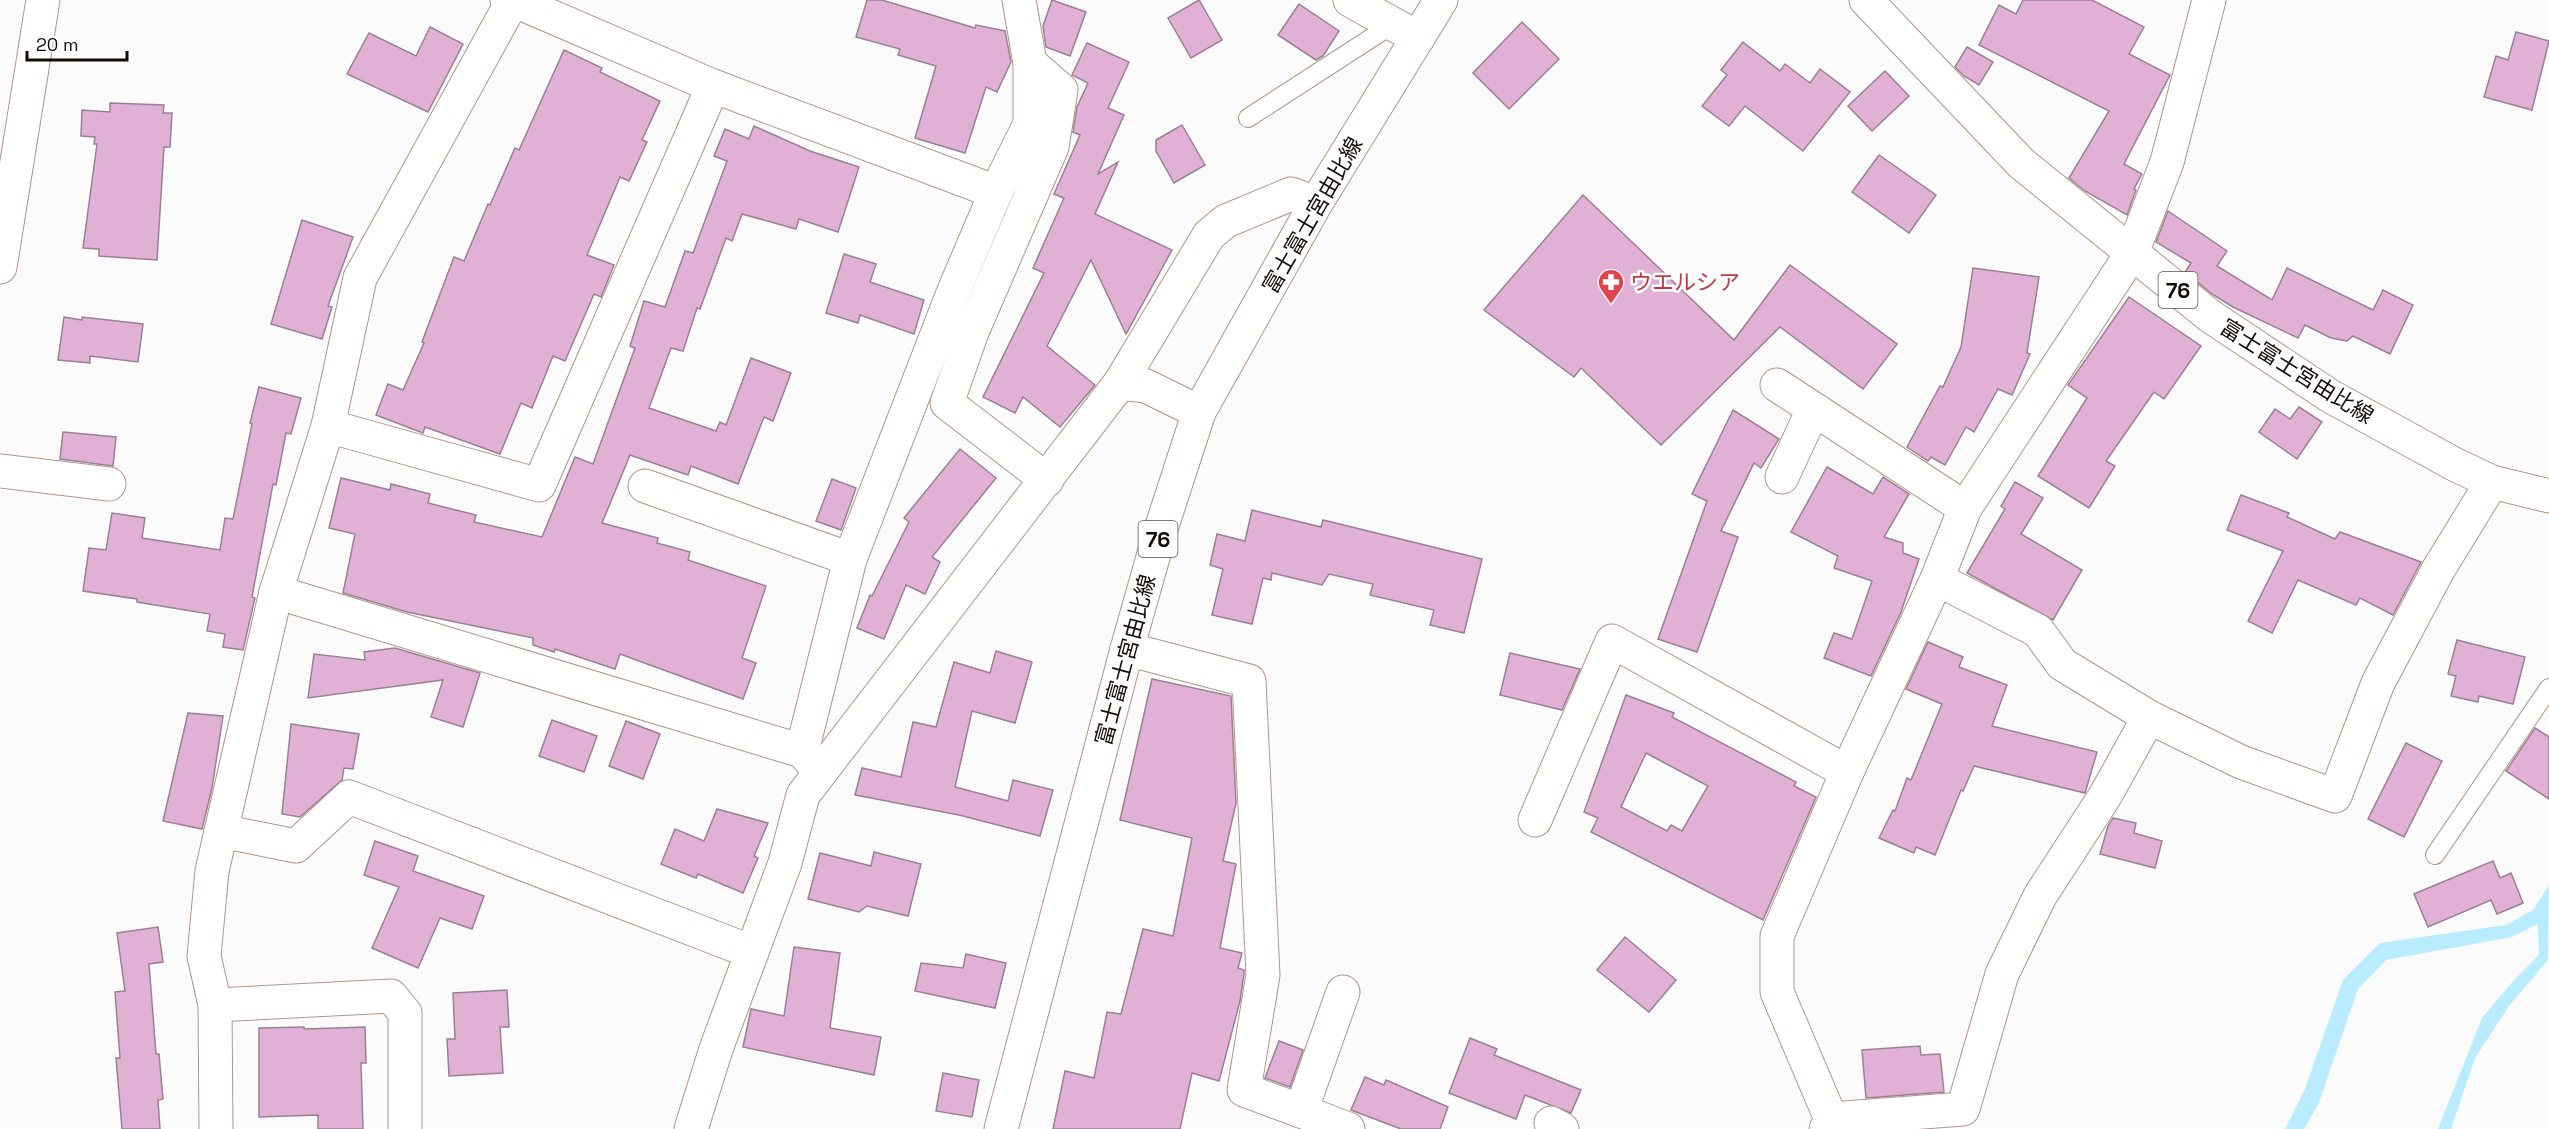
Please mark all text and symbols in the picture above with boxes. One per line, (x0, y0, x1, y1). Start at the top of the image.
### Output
scale bar (27, 24, 128, 62)
text: 20 m (36, 33, 79, 56)
street label: 富士富士宮由比線 (1256, 132, 1368, 298)
pharmacy icon: ウエルシア (1596, 267, 1626, 305)
place label: ウエルシア (1630, 268, 1740, 296)
road number: 76 (2158, 272, 2198, 308)
street label: 富士富士宮由比線 (2215, 312, 2379, 430)
road number: 76 (1138, 521, 1178, 557)
street label: 富士富士宮由比線 (1089, 571, 1161, 749)

